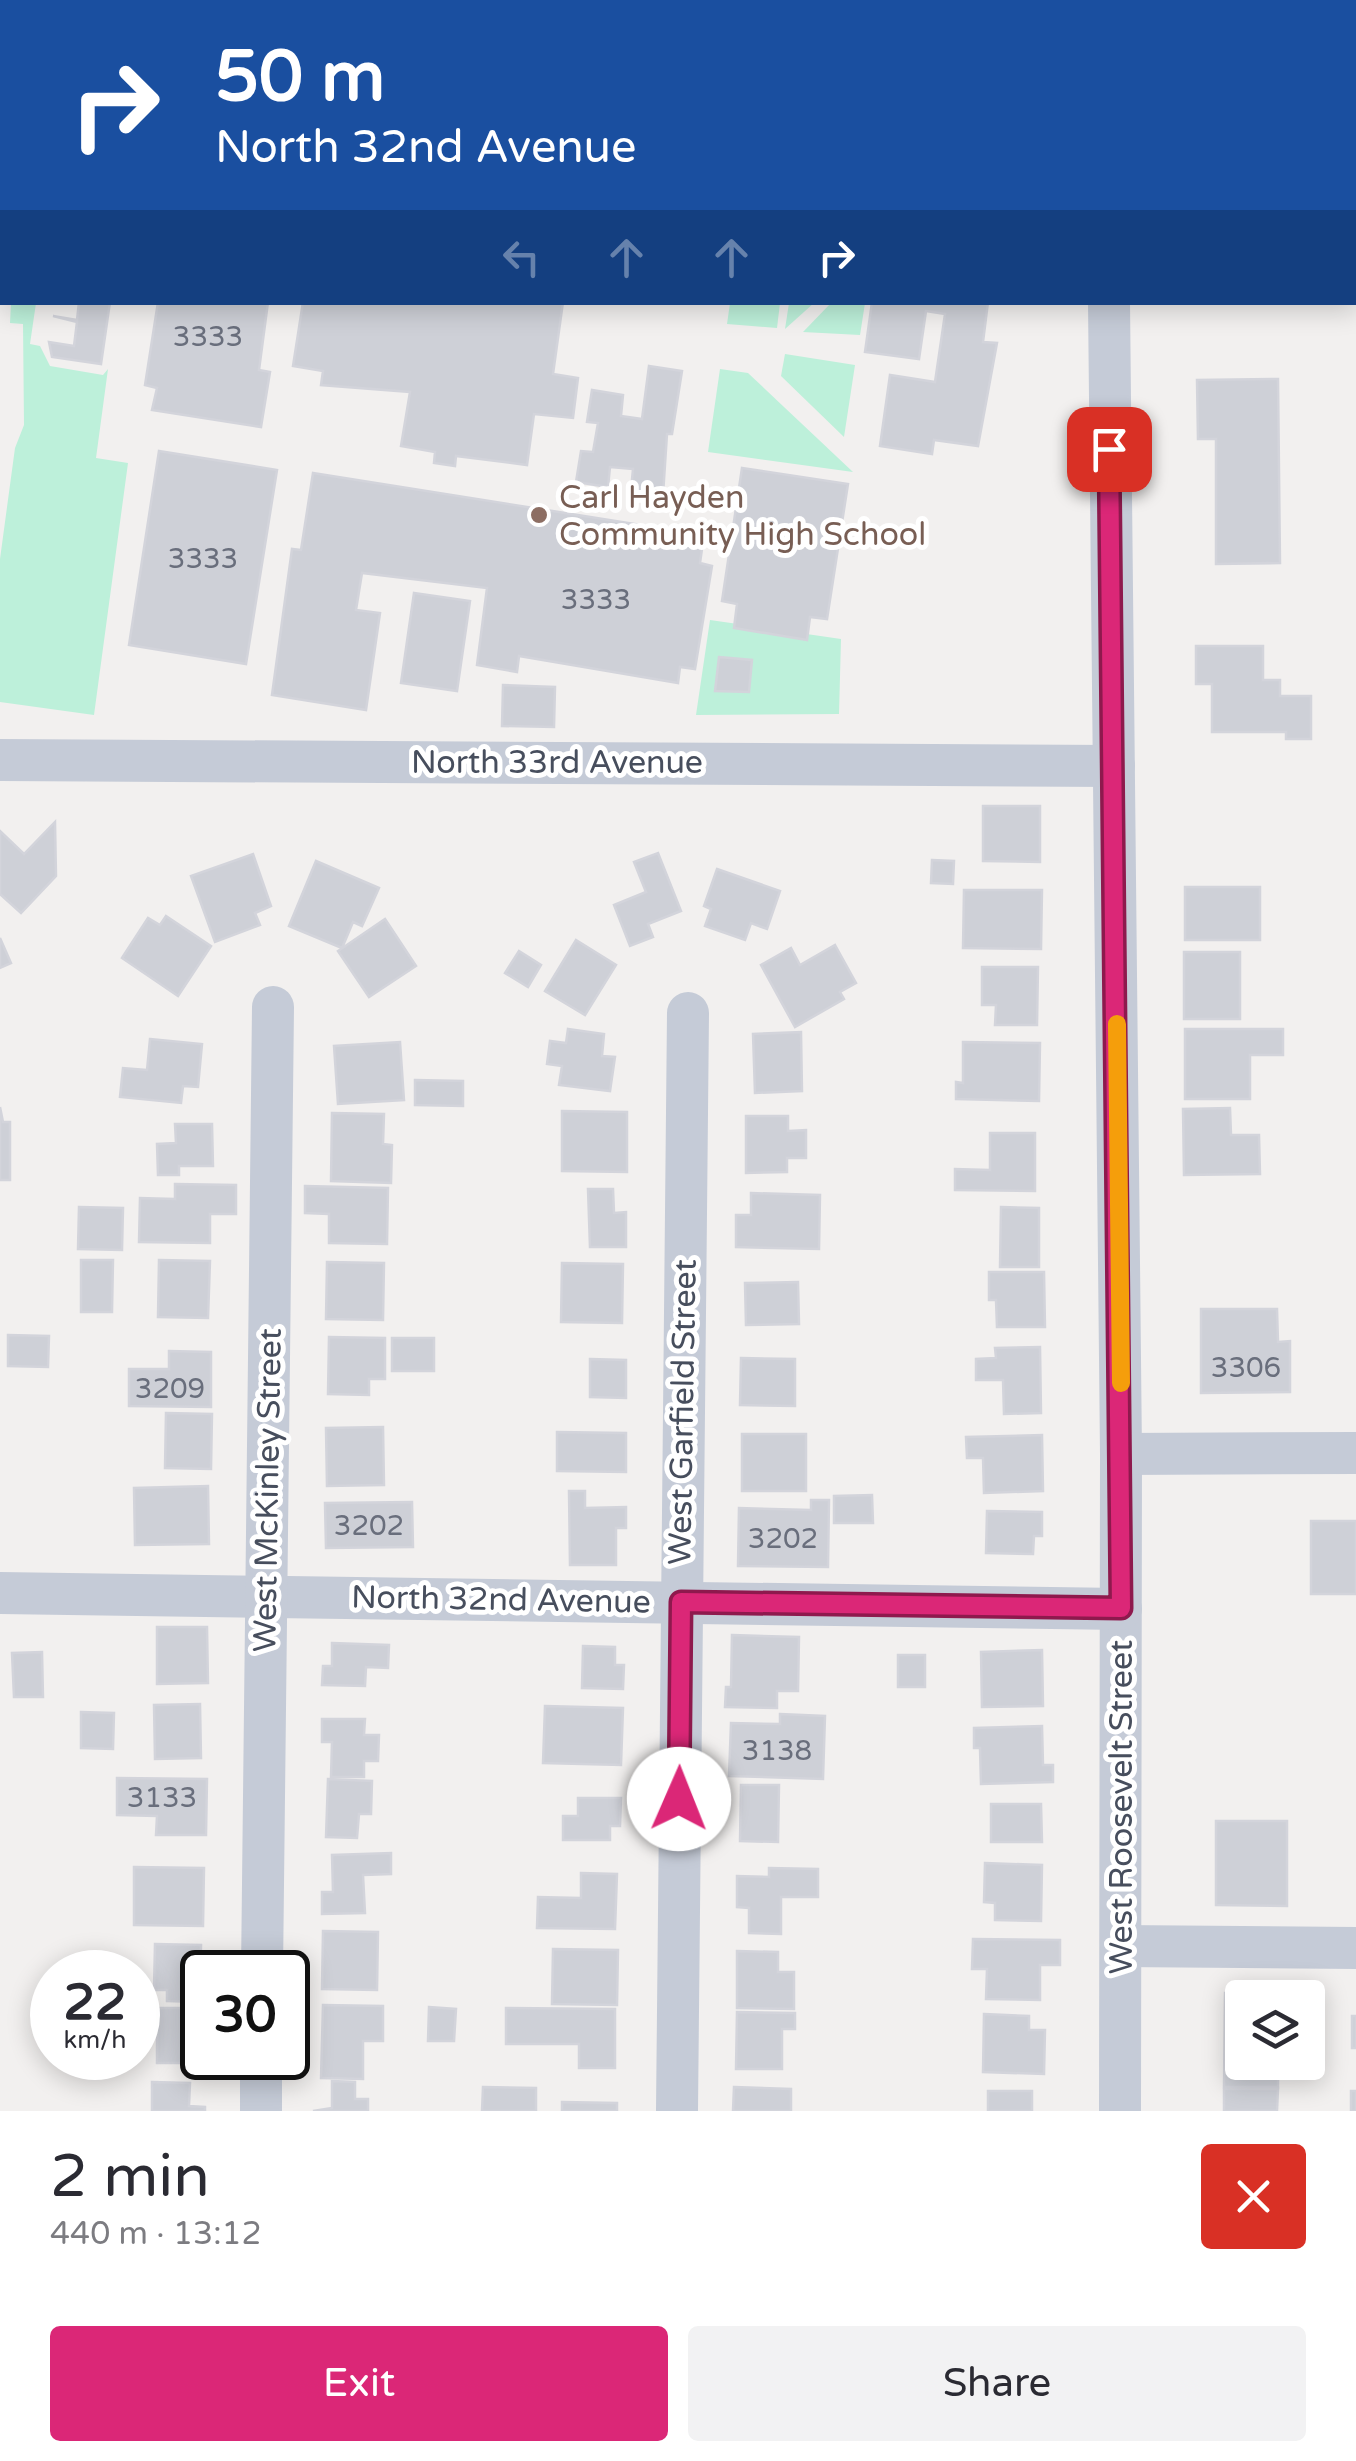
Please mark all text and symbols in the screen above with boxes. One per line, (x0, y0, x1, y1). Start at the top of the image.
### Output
text: 50 m (215, 36, 385, 120)
icon: right (50, 40, 180, 170)
text: North 32nd Avenue (215, 121, 636, 175)
icon: left (494, 230, 549, 285)
icon: ahead (599, 230, 654, 285)
icon: ahead (704, 230, 759, 285)
icon: right (809, 230, 864, 285)
house number: 3333 (173, 320, 243, 354)
pin (1067, 407, 1152, 492)
icon: arrive (1082, 422, 1137, 477)
place label: Carl Hayden Community High School (559, 479, 926, 554)
marker: Carl Hayden Community High School (528, 504, 550, 526)
house number: 3333 (168, 542, 238, 576)
house number: 3333 (561, 583, 631, 617)
street label: North 33rd Avenue (411, 744, 703, 782)
street label: West Garfield Street (661, 1259, 705, 1565)
street label: West McKinley Street (246, 1328, 290, 1652)
house number: 3306 (1211, 1351, 1281, 1385)
house number: 3209 (135, 1372, 205, 1406)
house number: 3202 (334, 1509, 404, 1543)
house number: 3202 (748, 1522, 818, 1556)
street label: North 32nd Avenue (351, 1578, 651, 1622)
street label: West Roosevelt Street (1103, 1640, 1141, 1974)
house number: 3138 (742, 1734, 812, 1768)
position arrow (627, 1747, 731, 1851)
house number: 3133 (127, 1781, 197, 1815)
speed limit sign: 30 (180, 1950, 310, 2080)
text: 22 (64, 1973, 126, 2033)
map controls (1225, 1980, 1325, 2080)
button: layers (1225, 1980, 1325, 2080)
text: km/h (64, 2025, 126, 2055)
text: 2 min (50, 2141, 210, 2213)
button: close (1201, 2144, 1306, 2249)
text: 440 m · 13:12 (50, 2215, 262, 2253)
button: Exit (50, 2326, 668, 2441)
button: Share (688, 2326, 1306, 2441)

